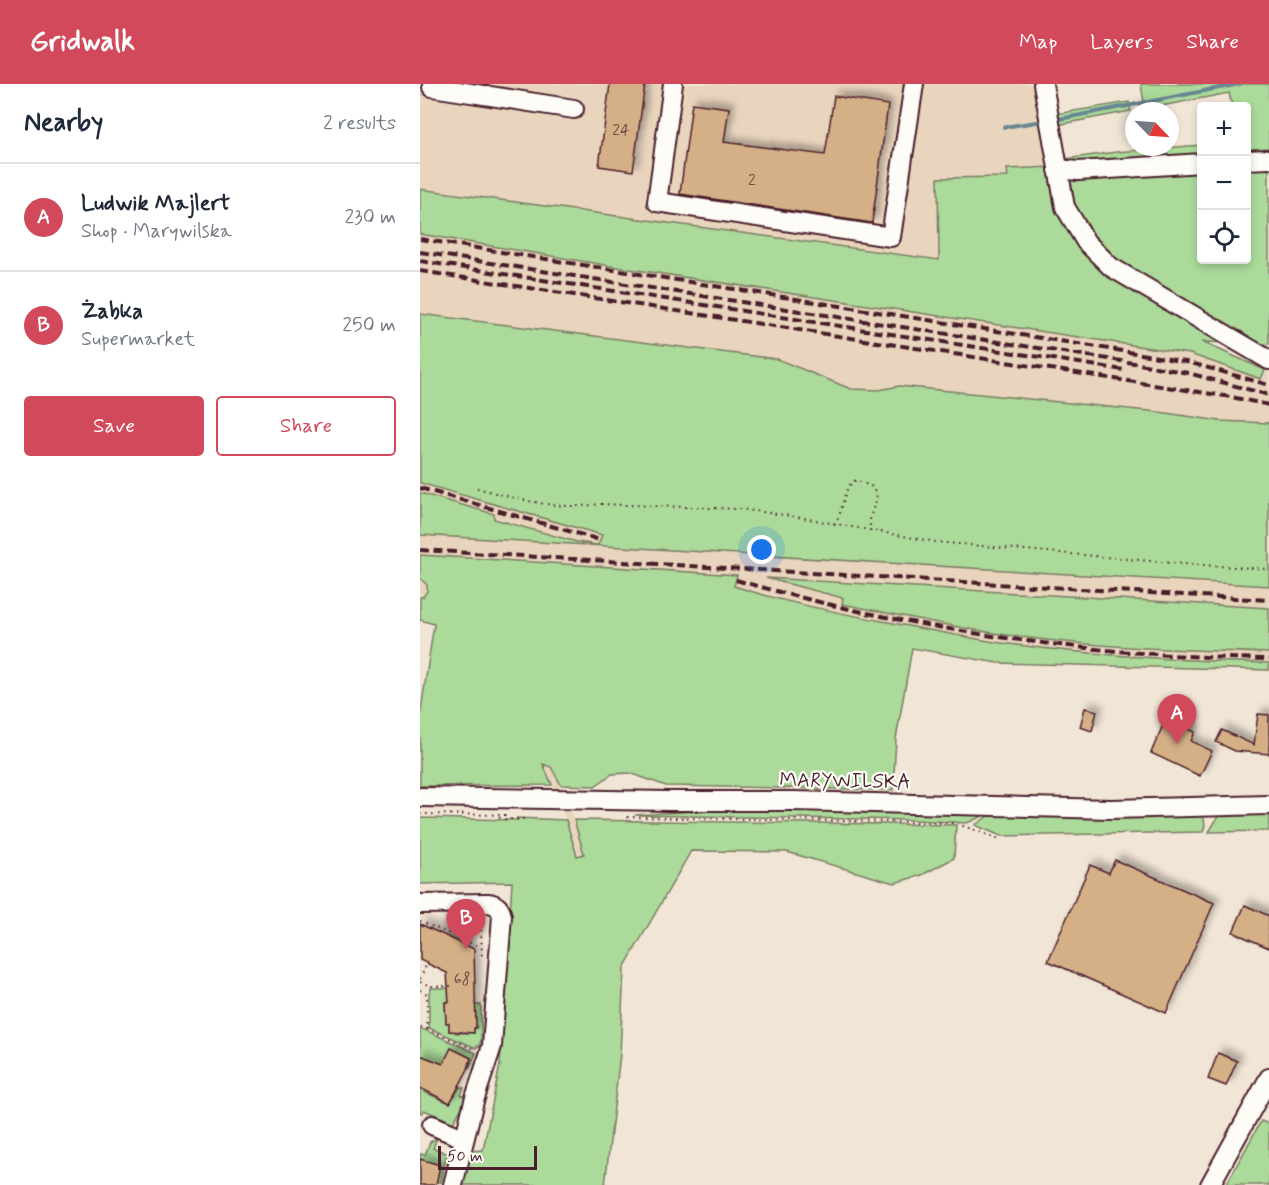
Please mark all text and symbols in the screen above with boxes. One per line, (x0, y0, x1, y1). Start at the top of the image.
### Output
text: Gridwalk (30, 24, 135, 61)
text: Map (1019, 28, 1057, 56)
text: Layers (1090, 28, 1153, 56)
text: Share (1186, 28, 1239, 56)
north arrow (1125, 102, 1179, 156)
map controls (1197, 102, 1251, 264)
button: + (1197, 102, 1251, 156)
text: Nearby (24, 106, 103, 140)
text: 2 results (323, 110, 396, 137)
house number: 24 (612, 120, 630, 141)
button: − (1197, 156, 1251, 210)
house number: 2 (748, 170, 756, 191)
text: Ludwik Majlert (81, 190, 230, 218)
text: A (37, 204, 50, 231)
text: 230 m (344, 204, 396, 231)
button: locate (1197, 210, 1251, 264)
text: Shop · Marywilska (81, 218, 232, 245)
text: Żabka (81, 298, 143, 326)
text: B (37, 312, 50, 339)
text: 250 m (342, 312, 396, 339)
text: Supermarket (81, 326, 195, 353)
button: Save (24, 396, 204, 456)
button: Share (216, 396, 396, 456)
your location (747, 535, 776, 564)
pin: A (1158, 694, 1197, 744)
street label: MARYWILSKA (779, 767, 911, 796)
pin: B (446, 900, 486, 949)
house number: 68 (454, 969, 470, 990)
scale bar (438, 1143, 537, 1170)
text: 50 m (447, 1146, 483, 1167)

